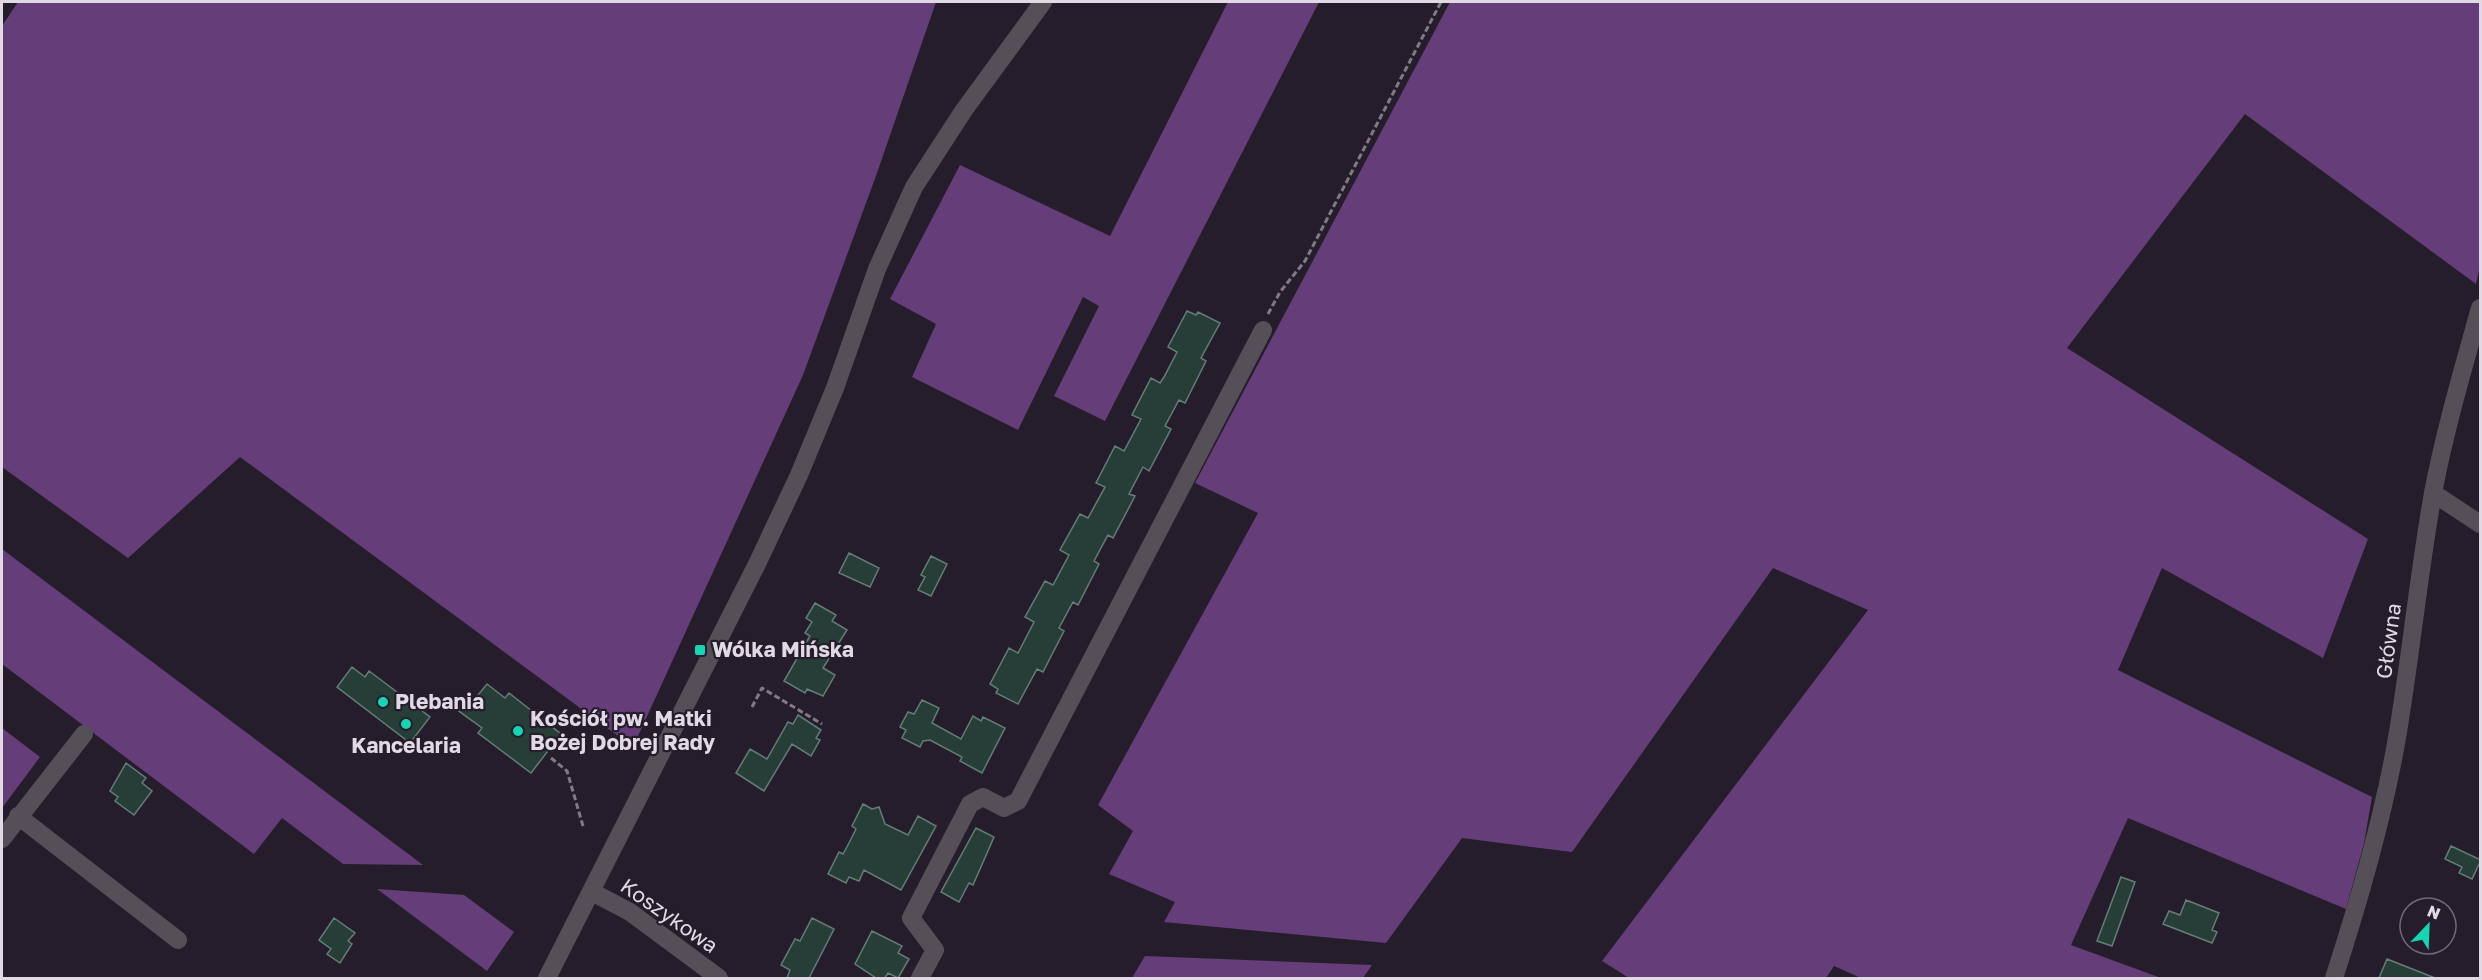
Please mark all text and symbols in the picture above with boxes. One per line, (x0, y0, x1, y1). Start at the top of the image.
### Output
street label: Główna (2370, 601, 2406, 680)
place label: Wólka Mińska (712, 636, 854, 662)
marker: Wólka Mińska (693, 643, 707, 657)
place label: Plebania (395, 688, 484, 714)
marker: Plebania (376, 695, 390, 709)
place label: Kościół pw. Matki Bożej Dobrej Rady (530, 705, 716, 755)
marker: Kancelaria (399, 717, 413, 731)
marker: Kościół pw. Matki Bożej Dobrej Rady (511, 724, 525, 738)
place label: Kancelaria (351, 732, 461, 758)
street label: Koszykowa (616, 872, 723, 958)
north arrow (2398, 896, 2458, 956)
text: N (2424, 901, 2443, 924)

